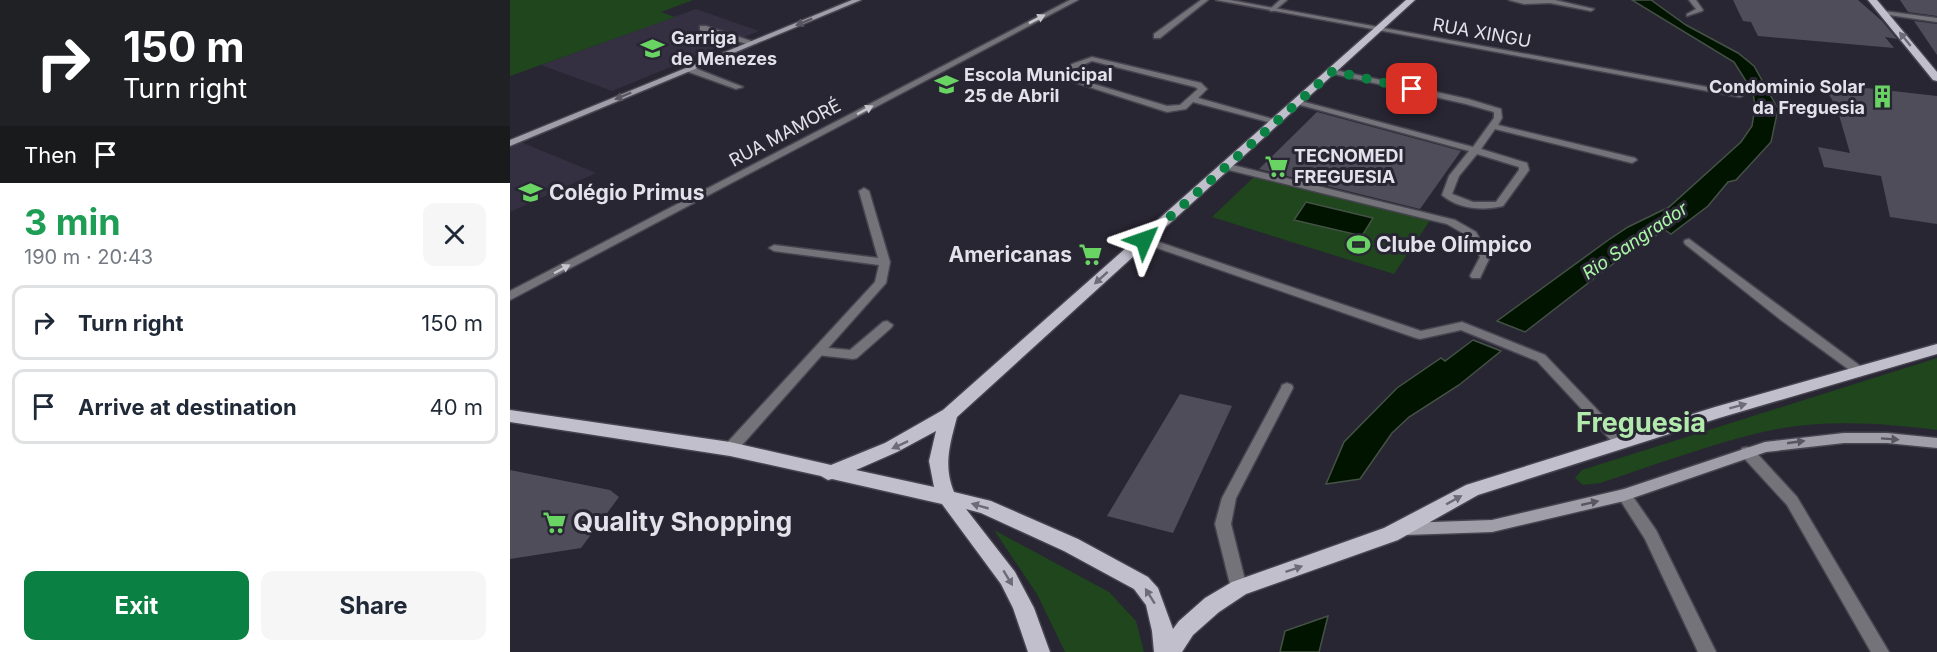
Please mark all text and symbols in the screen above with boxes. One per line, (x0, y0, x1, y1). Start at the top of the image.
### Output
street label: RUA XINGU (1431, 14, 1533, 51)
one-way arrow (1029, 15, 1046, 24)
one-way arrow (794, 17, 812, 27)
text: 150 m (123, 21, 245, 72)
icon: right (24, 24, 102, 102)
place label: Garriga de Menezes (671, 27, 777, 69)
one-way arrow (1899, 32, 1912, 47)
school or university icon: Garriga de Menezes (640, 35, 666, 61)
pin (1386, 63, 1437, 114)
place label: Escola Municipal 25 de Abril (964, 64, 1113, 106)
text: Turn right (123, 72, 247, 105)
school or university icon: Escola Municipal 25 de Abril (933, 72, 959, 98)
icon: arrive (1395, 72, 1428, 105)
place label: Condominio Solar da Freguesia (1709, 76, 1865, 118)
building icon: Condominio Solar da Freguesia (1870, 84, 1896, 110)
one-way arrow (614, 92, 632, 101)
street label: RUA MAMORÉ (725, 93, 844, 171)
one-way arrow (856, 105, 873, 115)
icon: arrive (89, 138, 122, 171)
text: Then (24, 142, 77, 168)
place label: TECNOMEDI FREGUESIA (1294, 145, 1404, 187)
supermarket icon: TECNOMEDI FREGUESIA (1263, 153, 1289, 179)
school or university icon: Colégio Primus (518, 180, 544, 206)
place label: Colégio Primus (549, 180, 704, 205)
water label: Rio Sangrador (1578, 197, 1692, 283)
text: 3 min (24, 200, 121, 244)
button: close (423, 203, 486, 266)
position arrow (1112, 208, 1176, 272)
sports icon: Clube Olímpico (1345, 232, 1371, 258)
place label: Clube Olímpico (1376, 232, 1532, 257)
place label: Americanas (948, 242, 1072, 267)
supermarket icon: Americanas (1077, 242, 1103, 268)
text: 190 m · 20:43 (24, 245, 153, 269)
one-way arrow (553, 264, 571, 274)
one-way arrow (1094, 271, 1109, 284)
icon: right (27, 306, 60, 339)
text: Turn right (78, 310, 184, 336)
text: 150 m (421, 310, 483, 336)
icon: arrive (27, 390, 60, 423)
text: Arrive at destination (78, 394, 297, 420)
text: 40 m (429, 394, 483, 420)
one-way arrow (1729, 401, 1747, 411)
district label: Freguesia (1576, 406, 1706, 439)
one-way arrow (1881, 434, 1900, 444)
one-way arrow (1787, 438, 1806, 447)
one-way arrow (891, 440, 908, 449)
one-way arrow (1446, 495, 1463, 505)
one-way arrow (1580, 498, 1599, 508)
one-way arrow (971, 501, 989, 510)
place label: Quality Shopping (573, 506, 792, 537)
supermarket icon: Quality Shopping (542, 509, 568, 535)
one-way arrow (1285, 563, 1303, 573)
one-way arrow (1003, 570, 1014, 586)
button: Exit (24, 571, 249, 640)
button: Share (261, 571, 486, 640)
one-way arrow (1145, 588, 1156, 604)

